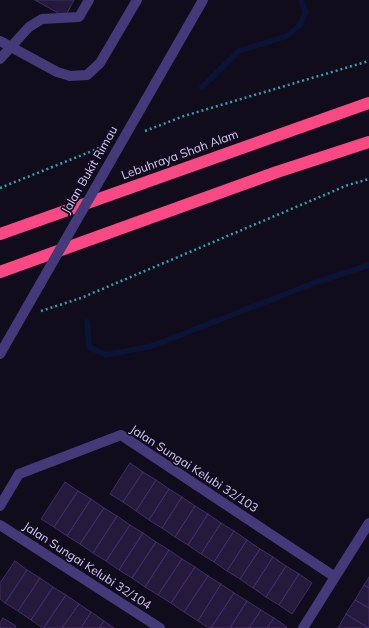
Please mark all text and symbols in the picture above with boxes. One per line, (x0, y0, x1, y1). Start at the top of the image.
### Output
street label: Jalan Bukit Rimau (59, 124, 121, 216)
street label: Lebuhraya Shah Alam (120, 127, 240, 183)
street label: Jalan Sungai Kelubi 32/103 (127, 422, 261, 516)
street label: Jalan Sungai Kelubi 32/104 (20, 519, 154, 613)

